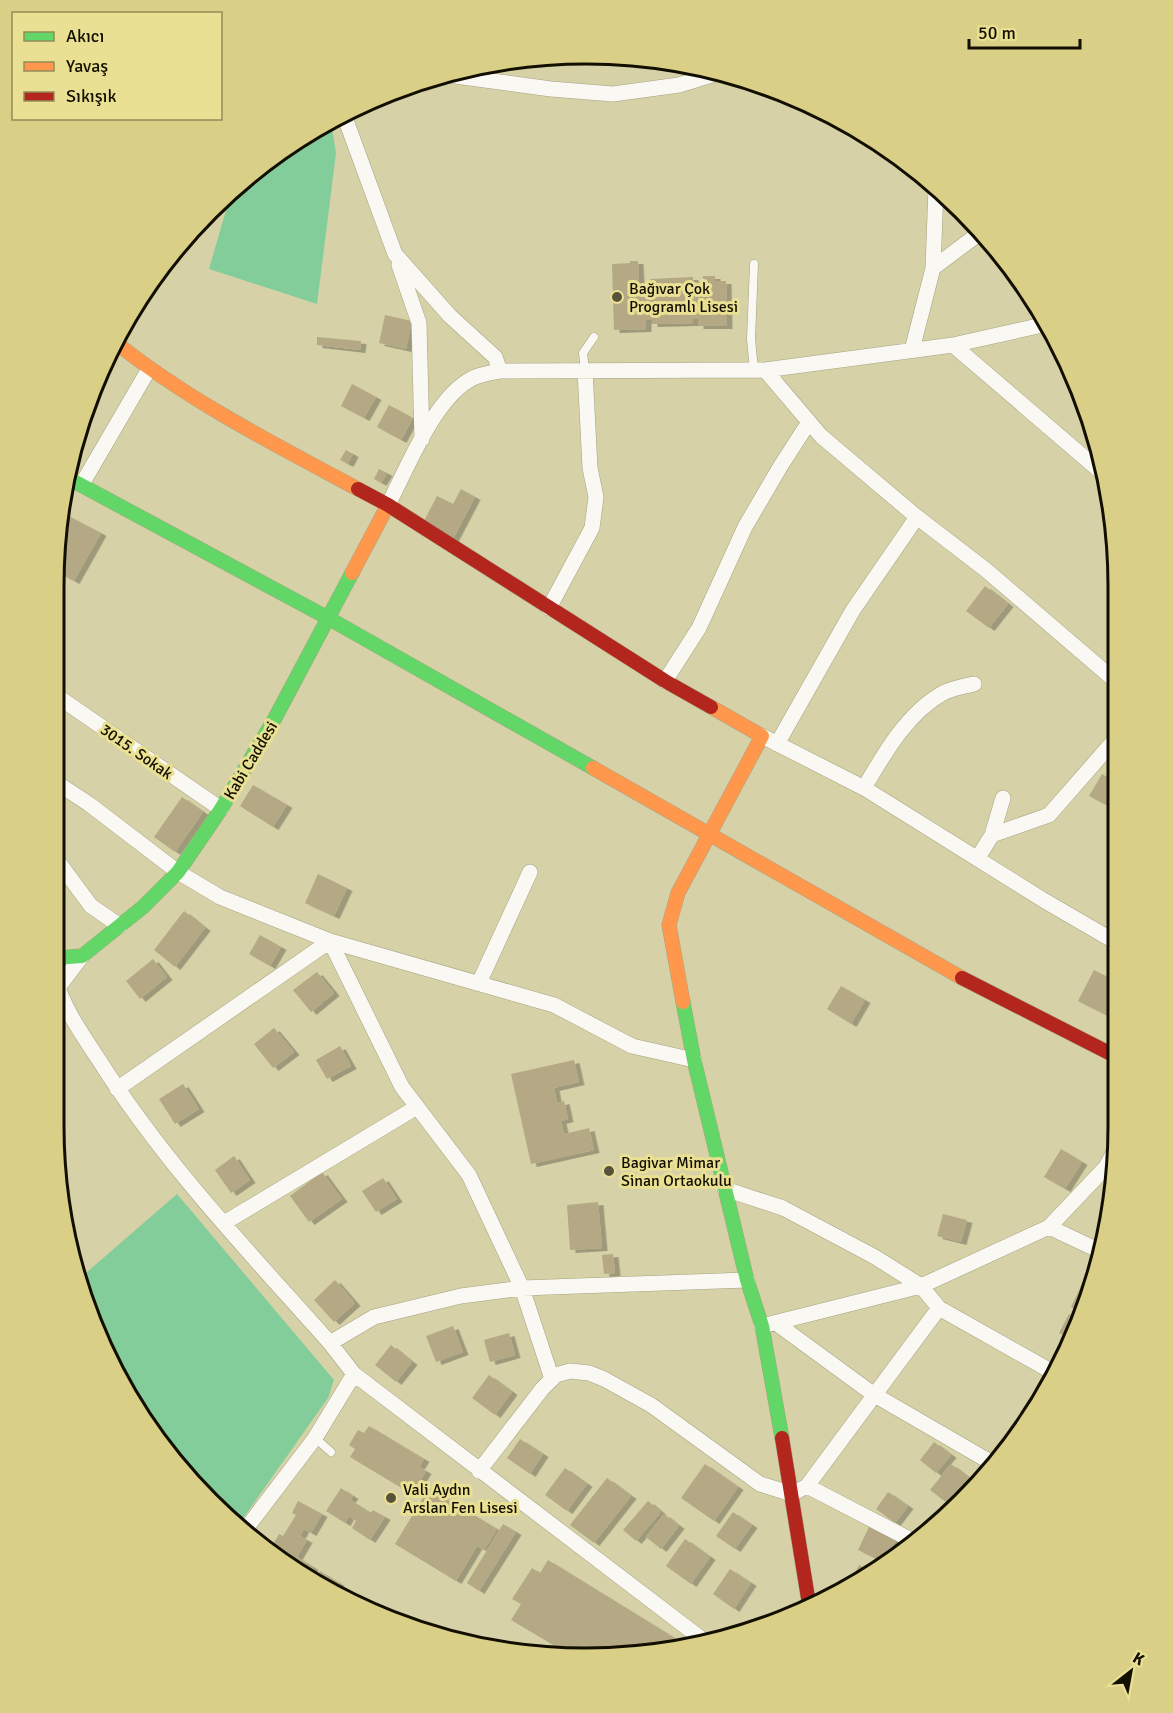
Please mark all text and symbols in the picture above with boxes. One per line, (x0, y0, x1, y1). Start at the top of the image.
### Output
legend (12, 12, 222, 120)
scale bar (969, 12, 1080, 50)
text: 50 m (978, 22, 1016, 44)
text: Akıcı (66, 25, 104, 47)
text: Yavaş (66, 55, 108, 77)
text: Sıkışık (66, 85, 116, 107)
place label: Bağıvar Çok Programlı Lisesi (629, 279, 738, 317)
marker: Bağıvar Çok Programlı Lisesi (610, 290, 624, 304)
street label: Kabi Caddesi (220, 718, 282, 803)
street label: 3015. Sokak (96, 720, 176, 784)
place label: Bagivar Mimar Sinan Ortaokulu (621, 1153, 732, 1191)
marker: Bagivar Mimar Sinan Ortaokulu (602, 1164, 616, 1178)
place label: Vali Aydın Arslan Fen Lisesi (403, 1480, 518, 1518)
marker: Vali Aydın Arslan Fen Lisesi (384, 1491, 398, 1505)
north arrow (1101, 1641, 1161, 1701)
text: K (1129, 1648, 1148, 1670)

